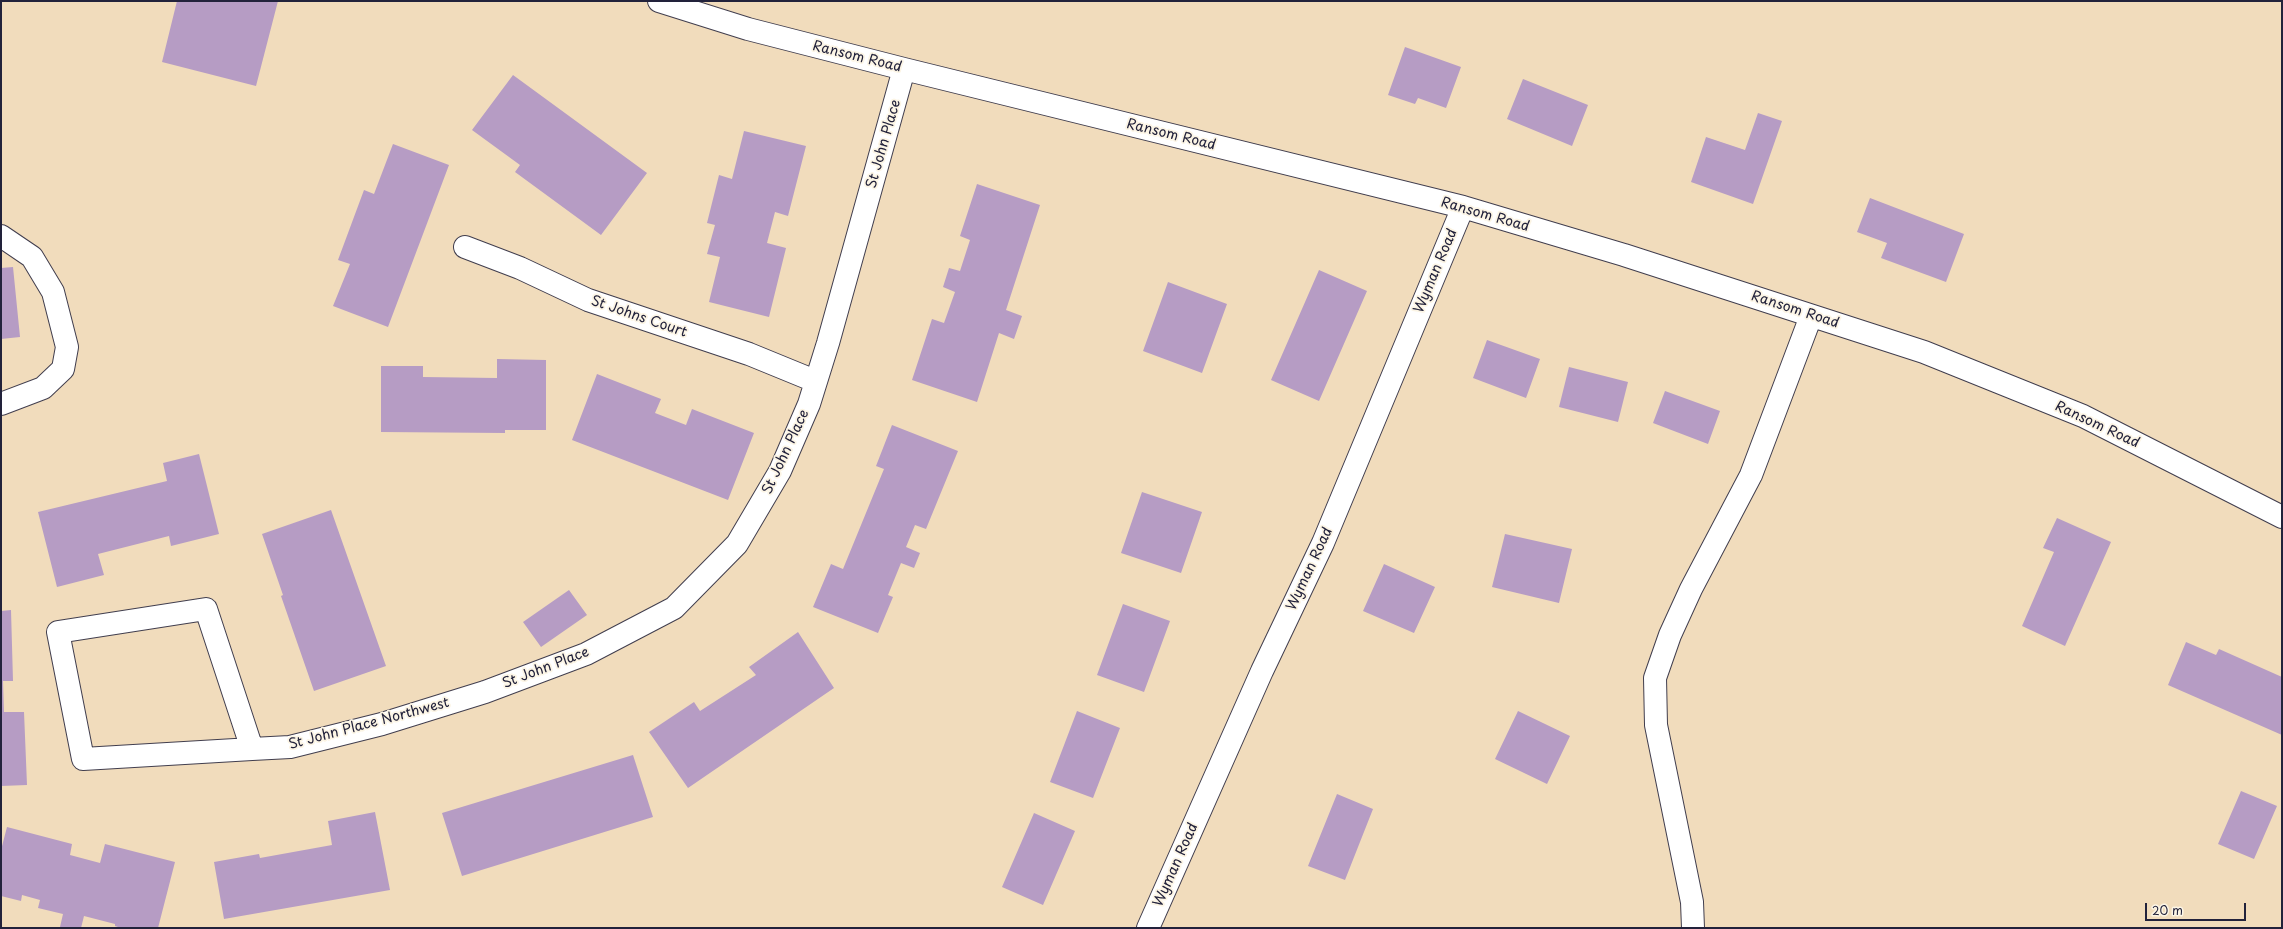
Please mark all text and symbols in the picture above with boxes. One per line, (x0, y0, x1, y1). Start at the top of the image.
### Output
street label: Ransom Road (811, 38, 903, 76)
street label: St John Place (863, 98, 905, 190)
street label: Ransom Road (1125, 116, 1217, 154)
street label: Ransom Road (1439, 194, 1531, 236)
street label: Wyman Road (1411, 226, 1461, 316)
street label: Ransom Road (1749, 288, 1841, 332)
street label: St Johns Court (589, 293, 689, 341)
street label: Ransom Road (2052, 398, 2142, 452)
street label: St John Place (759, 407, 813, 497)
street label: Wyman Road (1283, 525, 1337, 613)
street label: St John Place (500, 644, 592, 692)
street label: St John Place Northwest (287, 694, 451, 754)
street label: Wyman Road (1150, 821, 1202, 909)
scale bar (2147, 895, 2248, 921)
text: 20 m (2152, 901, 2183, 919)

